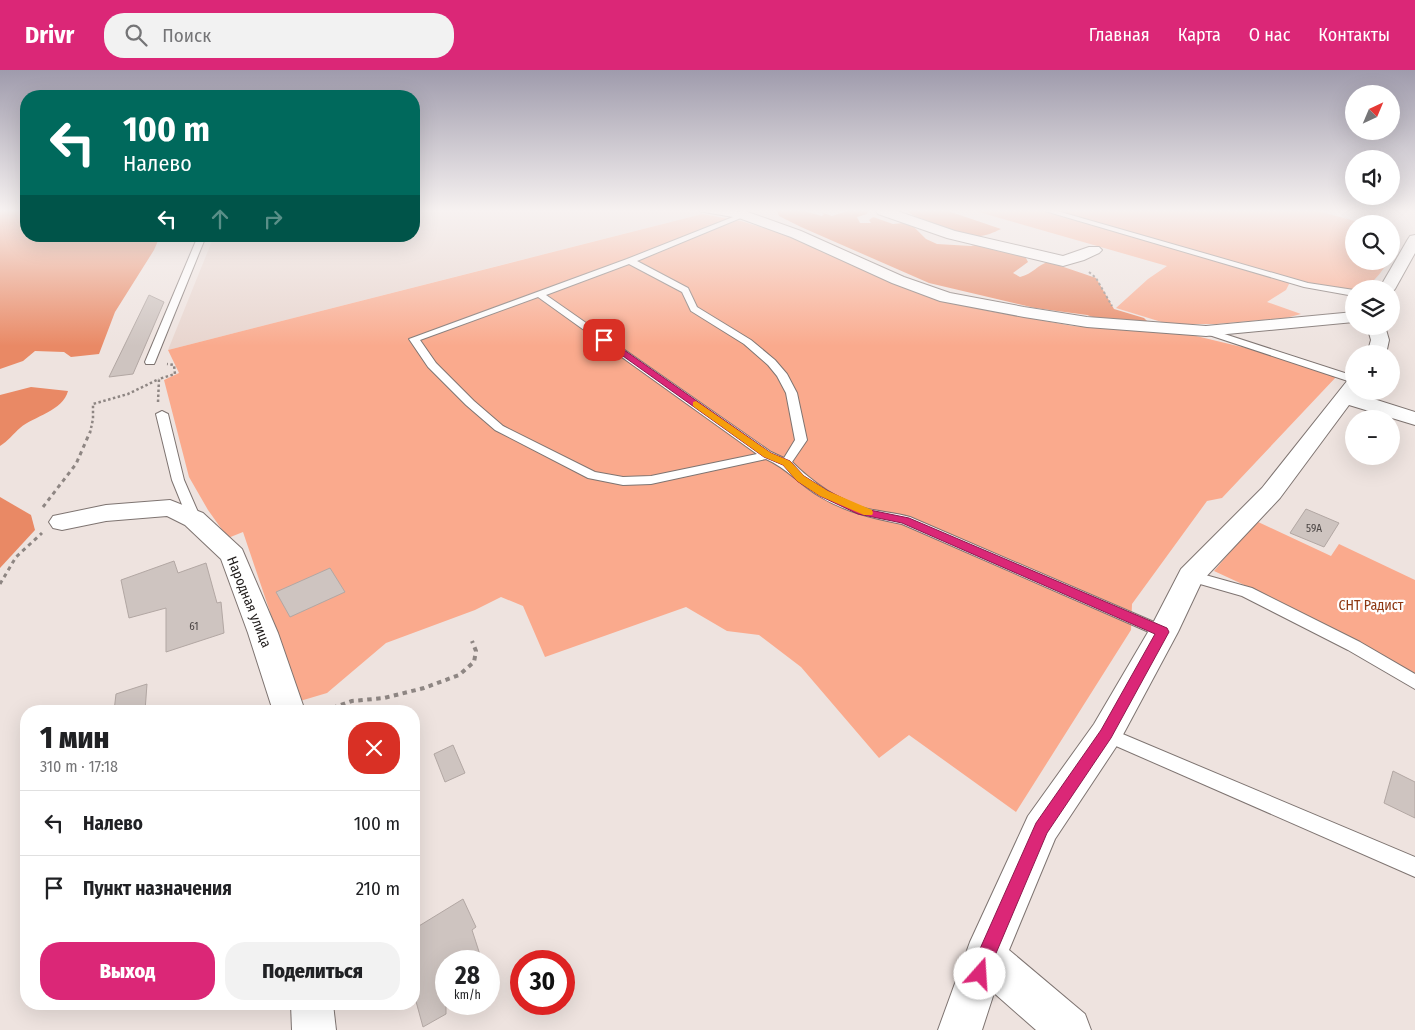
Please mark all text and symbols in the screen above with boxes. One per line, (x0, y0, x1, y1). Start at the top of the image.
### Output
search box (104, 13, 454, 58)
text: Drivr (25, 21, 74, 49)
icon: search (122, 21, 150, 49)
text: Поиск (162, 24, 211, 47)
text: Главная (1089, 24, 1150, 46)
text: Карта (1178, 24, 1221, 46)
text: О нас (1249, 24, 1290, 46)
text: Контакты (1318, 24, 1390, 46)
north arrow (1345, 85, 1400, 140)
map controls (1345, 85, 1400, 465)
text: 100 m (123, 108, 210, 150)
icon: left (40, 110, 105, 175)
text: Налево (123, 150, 192, 177)
button: sound (1345, 150, 1400, 205)
icon: left (153, 205, 181, 233)
icon: ahead (206, 205, 234, 233)
icon: right (259, 205, 287, 233)
button: search (1345, 215, 1400, 270)
button: layers (1345, 280, 1400, 335)
pin (583, 319, 625, 361)
icon: arrive (590, 326, 618, 354)
button: + (1345, 345, 1400, 400)
button: − (1345, 410, 1400, 465)
house number: 59А (1306, 522, 1322, 535)
street label: Народная улица (223, 554, 275, 650)
park label: СНТ Радист (1338, 597, 1404, 614)
house number: 61 (189, 620, 199, 633)
text: 1 мин (40, 720, 109, 756)
button: close (348, 722, 400, 774)
text: 310 m · 17:18 (40, 757, 118, 776)
icon: left (40, 809, 68, 837)
text: Налево (83, 812, 143, 835)
text: 100 m (354, 812, 400, 835)
icon: arrive (40, 874, 68, 902)
text: Пункт назначения (83, 877, 232, 900)
text: 210 m (356, 877, 400, 900)
button: Выход (40, 942, 215, 1000)
button: Поделиться (225, 942, 400, 1000)
position arrow (953, 947, 1005, 999)
speed limit sign: 30 (510, 950, 575, 1015)
text: 28 (455, 961, 480, 991)
text: km/h (454, 988, 481, 1002)

